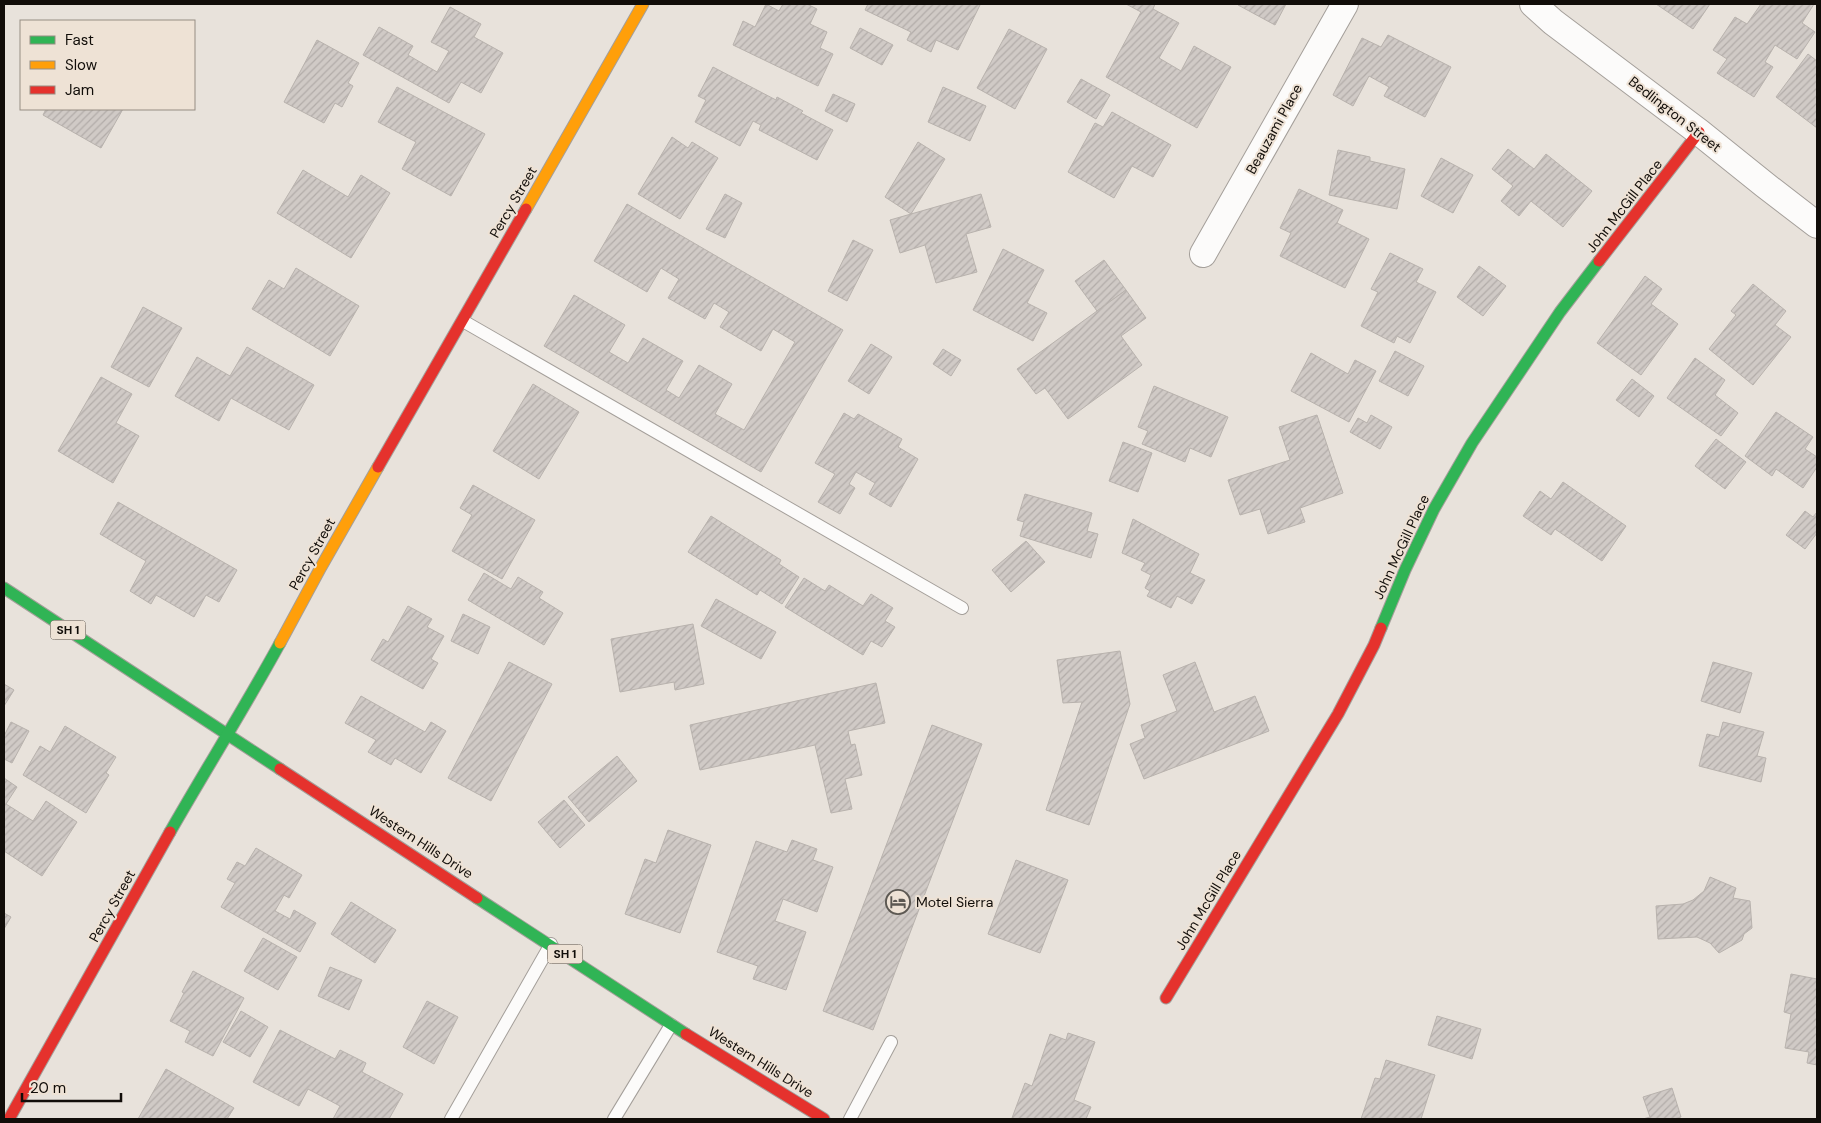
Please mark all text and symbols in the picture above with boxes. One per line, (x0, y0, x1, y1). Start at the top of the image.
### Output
legend (20, 20, 195, 110)
text: Fast (65, 30, 94, 50)
text: Slow (65, 55, 98, 75)
street label: Bedlington Street (1625, 72, 1725, 156)
text: Jam (65, 80, 94, 100)
street label: Beauzami Place (1242, 81, 1306, 177)
street label: John McGill Place (1582, 156, 1666, 256)
street label: Percy Street (485, 163, 541, 241)
street label: John McGill Place (1369, 492, 1433, 602)
street label: Percy Street (285, 515, 339, 593)
road number: SH 1 (50, 620, 86, 640)
street label: Western Hills Drive (365, 802, 477, 882)
street label: John McGill Place (1171, 847, 1245, 953)
street label: Percy Street (85, 867, 139, 945)
hotel icon: Motel Sierra (885, 889, 911, 915)
place label: Motel Sierra (916, 893, 993, 911)
road number: SH 1 (548, 944, 582, 964)
street label: Western Hills Drive (705, 1022, 817, 1102)
scale bar (22, 1070, 121, 1102)
text: 20 m (30, 1078, 66, 1098)

